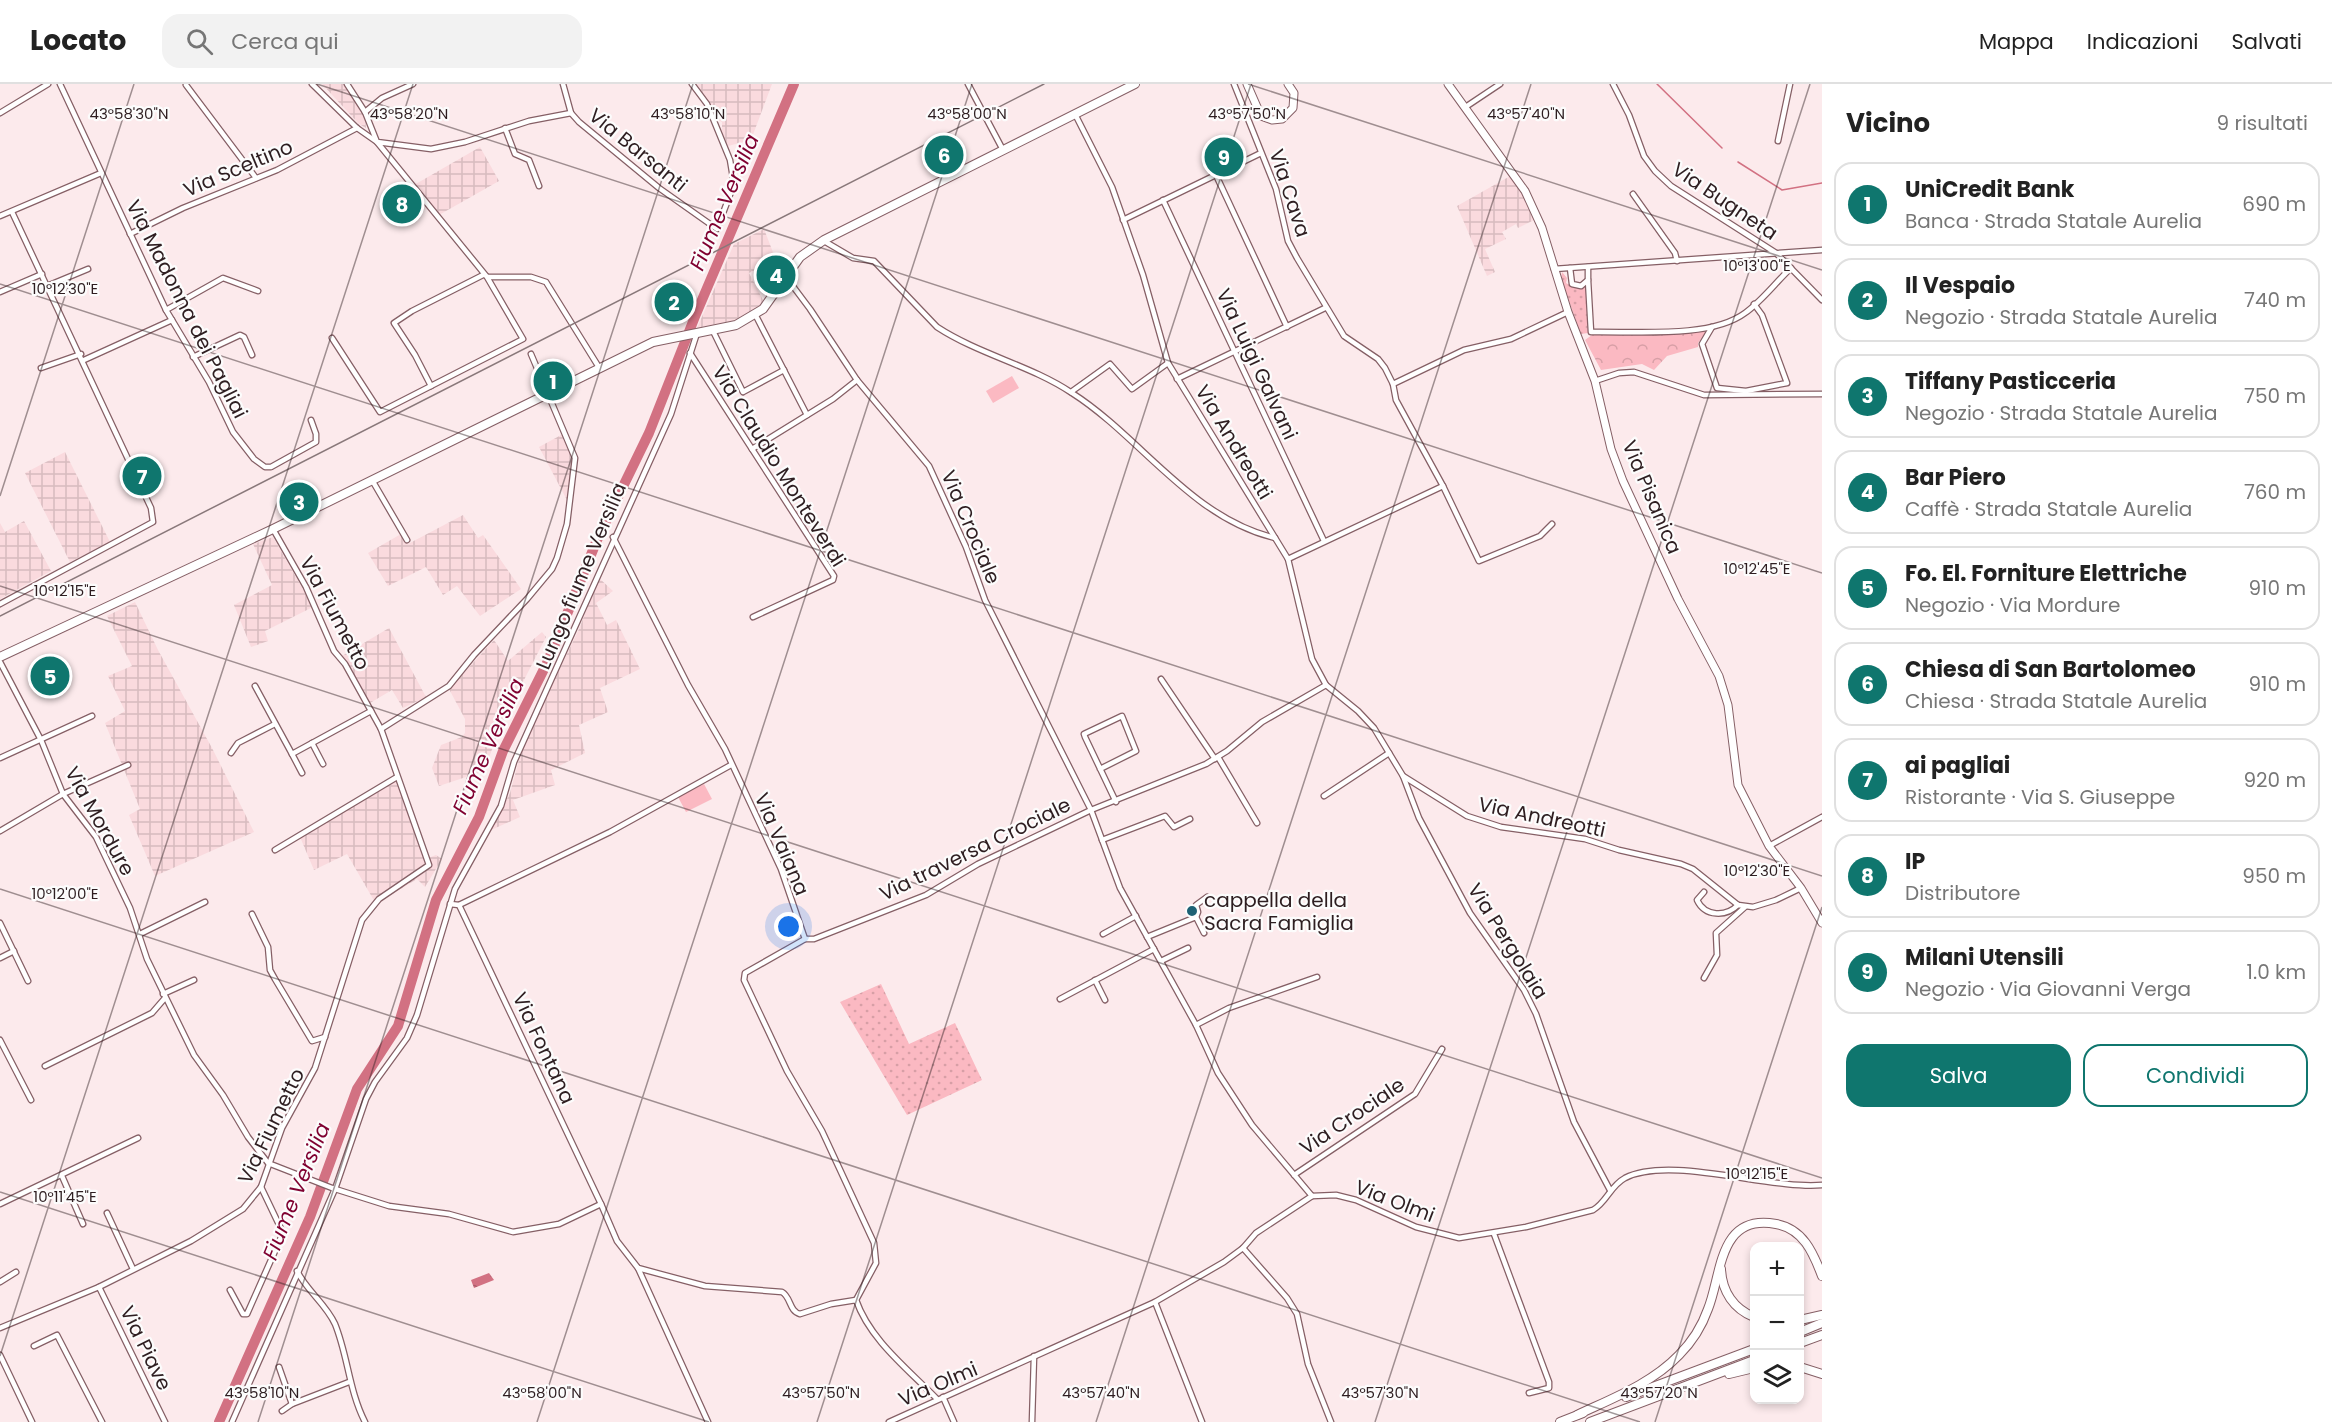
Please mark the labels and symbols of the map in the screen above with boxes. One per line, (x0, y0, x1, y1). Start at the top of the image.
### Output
street label: Via Barsanti (583, 102, 693, 198)
text: 43°58'30"N (90, 103, 168, 124)
text: 43°58'20"N (370, 103, 448, 124)
text: 43°58'10"N (651, 103, 725, 124)
text: 43°58'00"N (927, 103, 1007, 124)
text: 43°57'50"N (1208, 103, 1286, 124)
text: 43°57'40"N (1487, 103, 1565, 124)
water label: Fiume Versilia (682, 129, 766, 275)
street label: Via Sceltino (179, 132, 297, 204)
pin: 6 (924, 132, 964, 178)
pin: 9 (1204, 134, 1244, 180)
street label: Via Cava (1263, 145, 1317, 241)
street label: Via Bugneta (1667, 155, 1783, 247)
pin: 8 (382, 182, 422, 226)
street label: Via Madonna dei Pagliai (120, 195, 254, 423)
pin: 4 (756, 252, 796, 297)
text: 10°13'00"E (1723, 255, 1791, 276)
text: 10°12'30"E (32, 278, 98, 299)
pin: 2 (654, 280, 694, 324)
street label: Via Luigi Galvani (1210, 284, 1304, 444)
pin: 1 (534, 358, 572, 404)
street label: Via Claudio Monteverdi (705, 360, 853, 572)
street label: Via Andreotti (1189, 379, 1279, 505)
street label: Via Pisanica (1615, 436, 1689, 558)
pin: 7 (122, 454, 162, 498)
street label: Via Crociale (934, 466, 1008, 588)
street label: Lungo fiume Versilia (529, 478, 633, 674)
pin: 3 (280, 480, 318, 524)
street label: Via Fiumetto (293, 551, 377, 675)
text: 10°12'45"E (1723, 558, 1791, 579)
text: 10°12'15"E (34, 580, 96, 601)
pin: 5 (31, 654, 70, 698)
water label: Fiume Versilia (445, 673, 531, 819)
street label: Via Mordure (58, 761, 142, 881)
street label: Via Vaiana (748, 788, 816, 900)
street label: Via traversa Crociale (875, 790, 1075, 908)
street label: Via Andreotti (1476, 790, 1608, 844)
text: 10°12'30"E (1724, 860, 1790, 881)
street label: Via Pergolaia (1461, 878, 1555, 1004)
text: 10°12'00"E (31, 883, 99, 904)
place label: cappella della Sacra Famiglia (1204, 886, 1354, 937)
marker: cappella della Sacra Famiglia (1185, 904, 1199, 918)
your location (774, 912, 803, 941)
street label: Via Fontana (506, 988, 582, 1108)
street label: Via Fiumetto (231, 1063, 311, 1189)
street label: Via Crociale (1294, 1071, 1410, 1161)
water label: Fiume Versilia (255, 1118, 337, 1264)
text: 10°12'15"E (1726, 1163, 1788, 1184)
street label: Via Olmi (1351, 1173, 1439, 1229)
text: 10°11'45"E (33, 1186, 97, 1207)
street label: Via Piave (113, 1301, 179, 1395)
street label: Via Olmi (894, 1355, 982, 1413)
text: 43°58'10"N (225, 1382, 299, 1403)
text: 43°58'00"N (502, 1382, 582, 1403)
text: 43°57'50"N (782, 1382, 860, 1403)
text: 43°57'40"N (1062, 1382, 1140, 1403)
text: 43°57'30"N (1341, 1382, 1419, 1403)
text: 43°57'20"N (1620, 1382, 1698, 1403)

